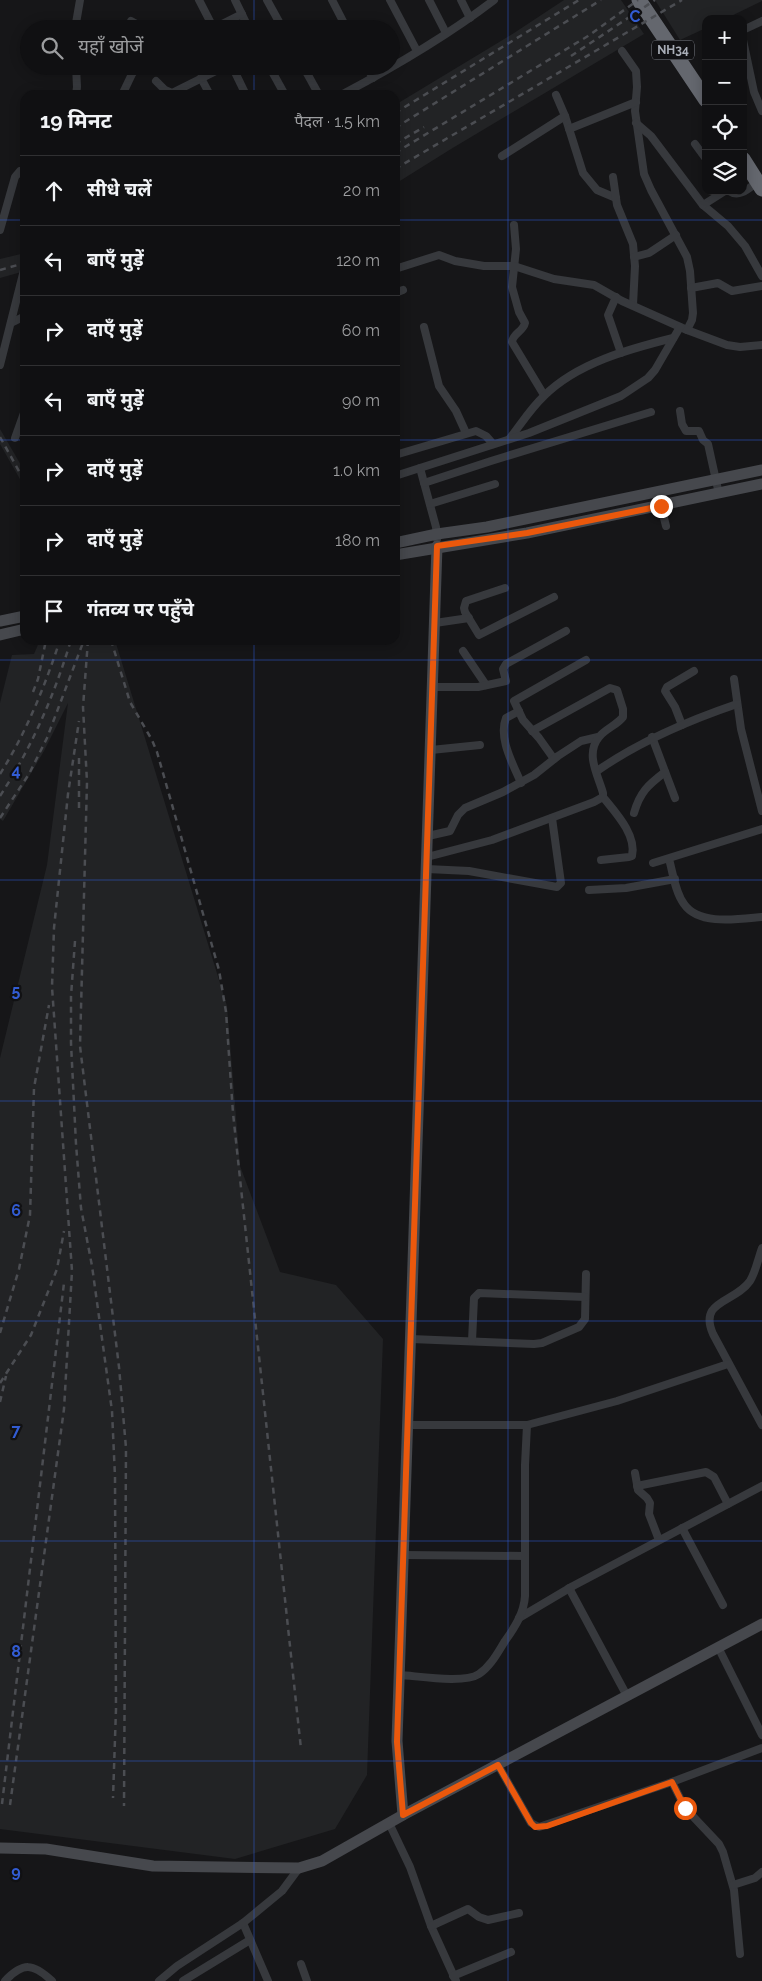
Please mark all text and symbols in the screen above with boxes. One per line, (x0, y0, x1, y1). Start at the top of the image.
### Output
text: C (630, 7, 641, 26)
map controls (702, 15, 747, 195)
button: + (702, 15, 747, 60)
search box (20, 20, 400, 75)
icon: search (38, 34, 66, 62)
text: यहाँ खोजें (78, 35, 143, 57)
road number: NH34 (652, 40, 694, 60)
button: − (702, 60, 747, 105)
button: locate (702, 105, 747, 150)
text: 19 मिनट (40, 108, 112, 133)
text: पैदल · 1.5 km (295, 112, 380, 131)
button: layers (702, 150, 747, 195)
icon: ahead (40, 177, 68, 205)
text: सीधे चलें (87, 178, 151, 200)
text: 20 m (343, 181, 380, 200)
icon: left (40, 247, 68, 275)
text: बाएँ मुड़ें (87, 248, 144, 270)
text: 120 m (336, 251, 380, 270)
icon: right (40, 317, 68, 345)
text: दाएँ मुड़ें (87, 318, 143, 340)
text: 60 m (342, 321, 380, 340)
icon: left (40, 387, 68, 415)
text: बाएँ मुड़ें (87, 388, 144, 410)
text: 90 m (342, 391, 380, 410)
icon: right (40, 457, 68, 485)
text: दाएँ मुड़ें (87, 458, 143, 480)
text: 1.0 km (333, 461, 380, 480)
route end (650, 495, 673, 518)
icon: right (40, 527, 68, 555)
text: दाएँ मुड़ें (87, 528, 143, 550)
text: 180 m (335, 531, 380, 550)
icon: arrive (40, 597, 68, 625)
text: गंतव्य पर पहुँचे (87, 598, 194, 620)
text: 4 (11, 761, 21, 780)
text: 5 (12, 981, 21, 1000)
text: 6 (11, 1201, 21, 1220)
text: 7 (12, 1421, 21, 1440)
text: 8 (11, 1642, 21, 1661)
route start (674, 1797, 697, 1820)
text: 9 (11, 1862, 21, 1881)

